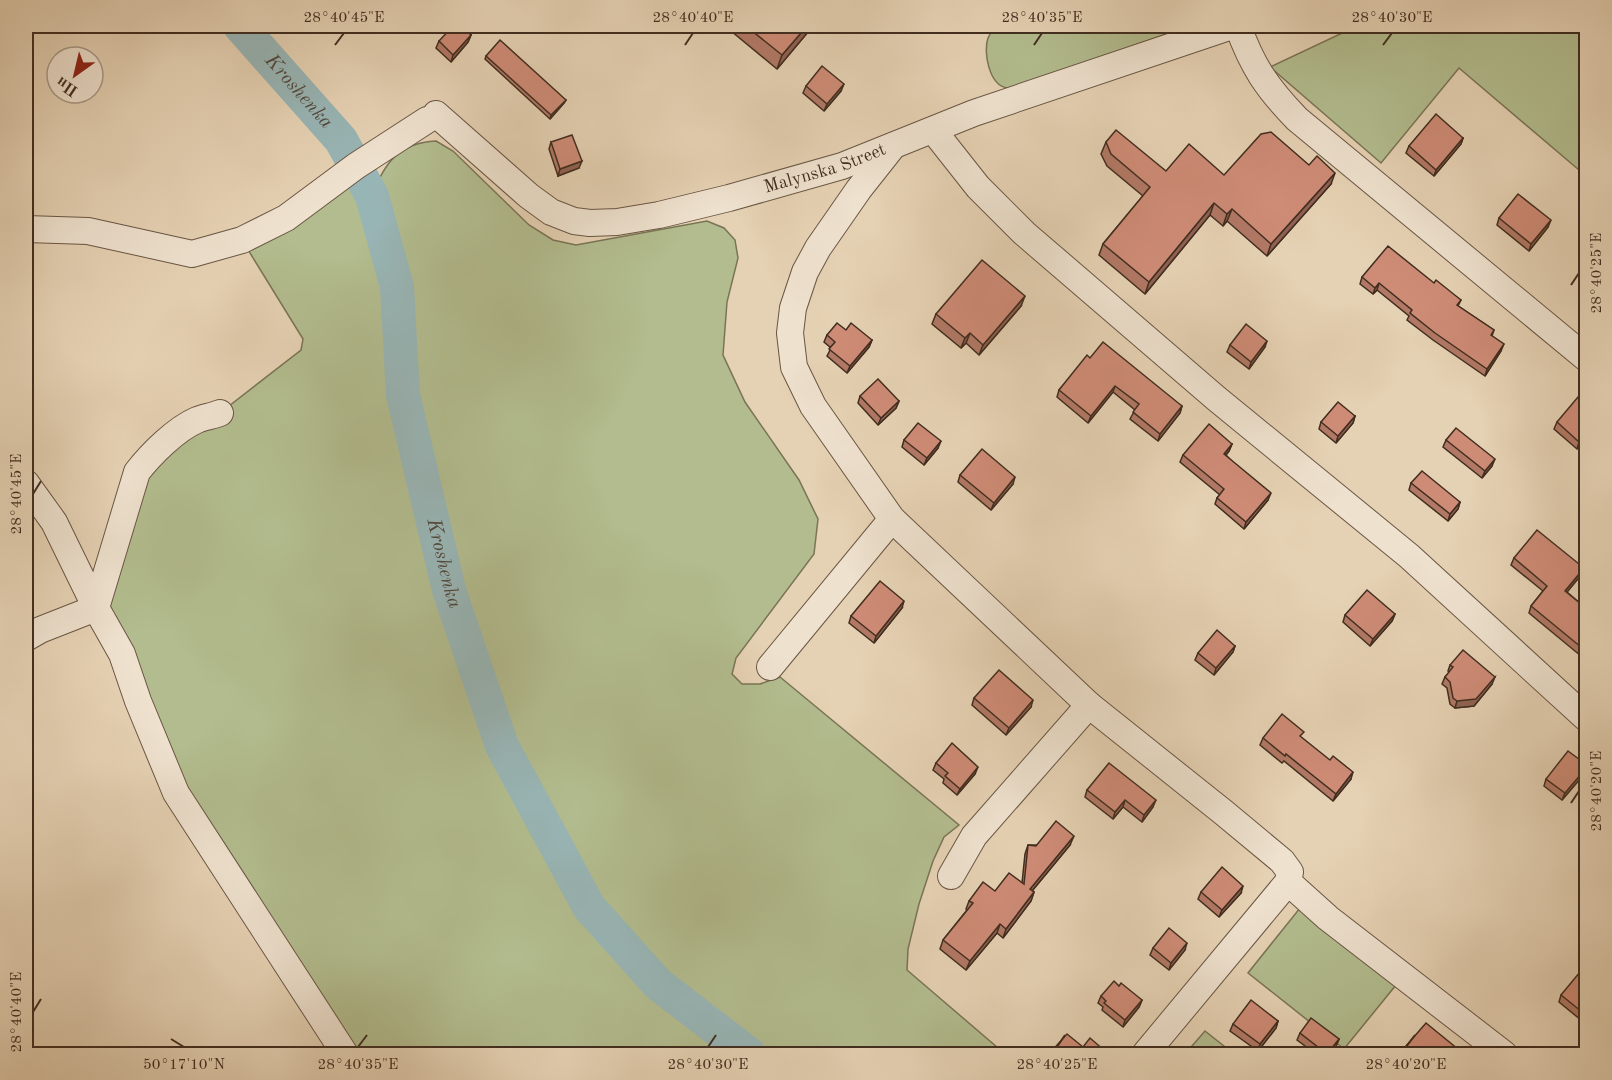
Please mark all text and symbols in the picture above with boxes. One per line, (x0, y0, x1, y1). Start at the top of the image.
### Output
text: 28°40'45"E (304, 11, 384, 26)
text: 28°40'40"E (653, 11, 733, 26)
text: 28°40'35"E (1002, 11, 1082, 26)
text: 28°40'30"E (1352, 11, 1432, 26)
north arrow (45, 45, 105, 105)
water label: Kroshenka (260, 50, 336, 133)
text: Пн (54, 73, 81, 99)
street label: Malynska Street (762, 140, 888, 197)
text: 28°40'25"E (1590, 233, 1605, 313)
text: 28°40'45"E (10, 454, 25, 534)
water label: Kroshenka (422, 516, 465, 611)
text: 28°40'20"E (1590, 751, 1605, 831)
text: 28°40'40"E (10, 972, 25, 1052)
text: 50°17'10"N (143, 1058, 225, 1073)
text: 28°40'35"E (318, 1058, 398, 1073)
text: 28°40'30"E (668, 1058, 748, 1073)
text: 28°40'25"E (1017, 1058, 1097, 1073)
text: 28°40'20"E (1366, 1058, 1446, 1073)

